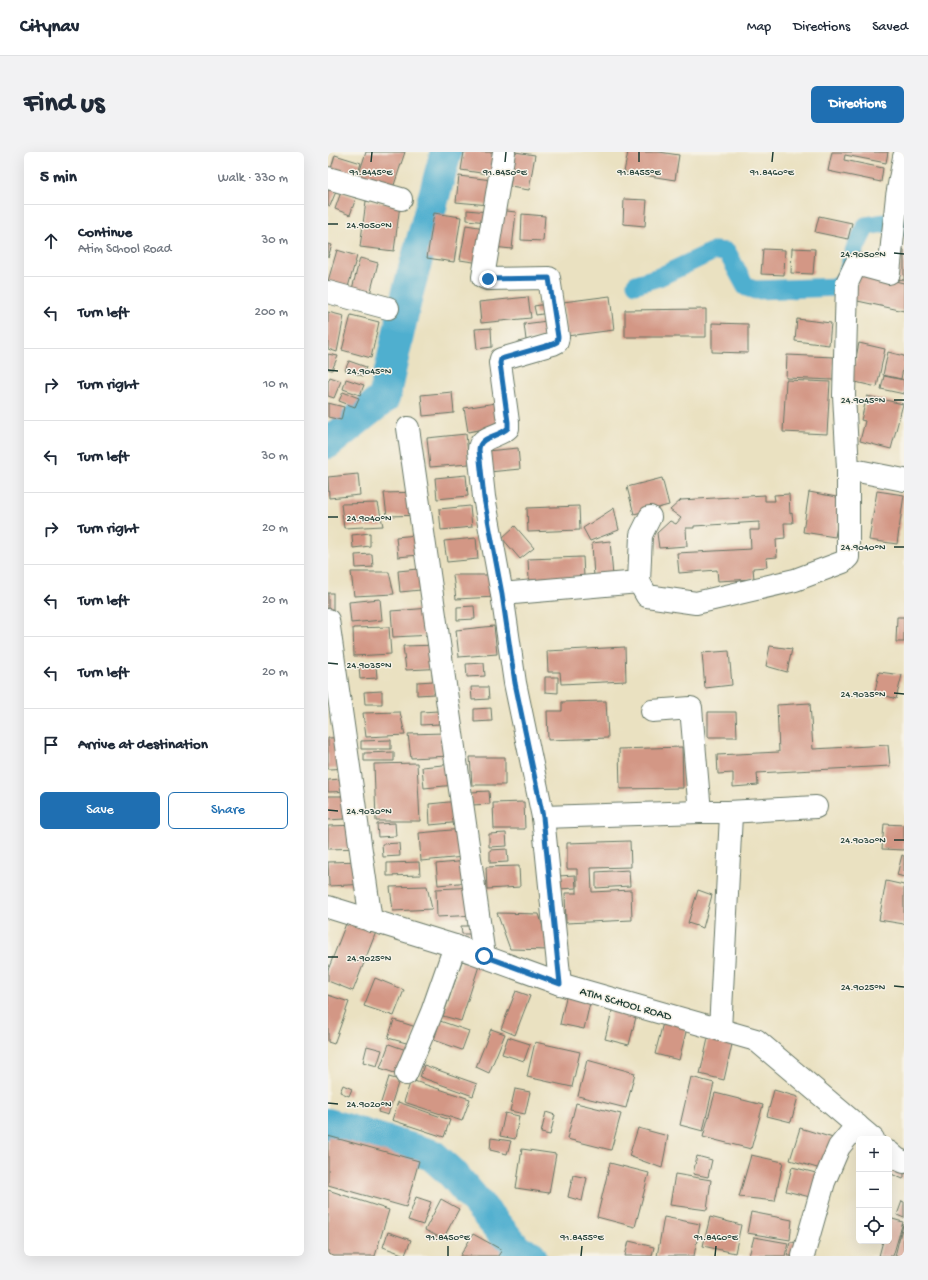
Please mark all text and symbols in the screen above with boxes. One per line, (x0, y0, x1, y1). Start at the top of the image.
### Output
text: Citynav (20, 16, 79, 39)
text: Map (747, 19, 771, 36)
text: Directions (793, 19, 850, 36)
text: Saved (872, 19, 908, 36)
button: Directions (811, 86, 904, 123)
text: Find us (24, 88, 104, 121)
text: 91.8445°E (348, 167, 393, 179)
text: 91.8450°E (482, 167, 528, 179)
text: 91.8455°E (616, 167, 662, 179)
text: 91.8460°E (749, 167, 795, 179)
text: 5 min (40, 168, 77, 188)
text: Walk · 330 m (218, 171, 288, 186)
text: 24.9050°N (346, 220, 392, 232)
text: Continue (78, 224, 132, 242)
icon: ahead (40, 230, 62, 252)
text: 30 m (262, 233, 288, 248)
text: Atim School Road (78, 242, 171, 257)
text: 24.9050°N (840, 249, 886, 261)
route end (479, 270, 497, 288)
icon: left (40, 302, 62, 324)
text: Turn left (78, 304, 129, 322)
text: 200 m (255, 305, 288, 320)
text: 24.9045°N (347, 366, 392, 378)
icon: right (40, 374, 62, 396)
text: Turn right (78, 376, 138, 394)
text: 10 m (263, 377, 288, 392)
text: 24.9045°N (841, 395, 886, 407)
icon: left (40, 446, 62, 468)
text: Turn left (78, 448, 129, 466)
text: 30 m (262, 449, 288, 464)
text: 24.9040°N (347, 513, 392, 525)
icon: right (40, 518, 62, 540)
text: Turn right (78, 520, 138, 538)
text: 20 m (262, 521, 288, 536)
text: 24.9040°N (841, 542, 886, 554)
icon: left (40, 590, 62, 612)
text: Turn left (78, 592, 129, 610)
text: 20 m (262, 593, 288, 608)
text: 24.9035°N (347, 660, 392, 672)
icon: left (40, 662, 62, 684)
text: Turn left (78, 664, 129, 682)
text: 20 m (262, 665, 288, 680)
text: 24.9035°N (841, 689, 886, 701)
icon: arrive (40, 734, 62, 756)
text: Arrive at destination (78, 736, 208, 754)
button: Save (40, 792, 160, 829)
button: Share (168, 792, 288, 829)
text: 24.9030°N (346, 806, 392, 818)
text: 24.9030°N (840, 835, 886, 847)
route start (475, 947, 493, 965)
text: 24.9025°N (347, 953, 392, 965)
text: 24.9025°N (841, 982, 886, 994)
street label: ATIM SCHOOL ROAD (578, 985, 673, 1025)
text: 24.9020°N (346, 1099, 392, 1111)
map controls (856, 1136, 892, 1244)
button: + (856, 1136, 892, 1172)
button: − (856, 1172, 892, 1208)
button: locate (856, 1208, 892, 1244)
text: 91.8450°E (425, 1232, 471, 1244)
text: 91.8455°E (559, 1232, 605, 1244)
text: 91.8460°E (693, 1232, 739, 1244)

